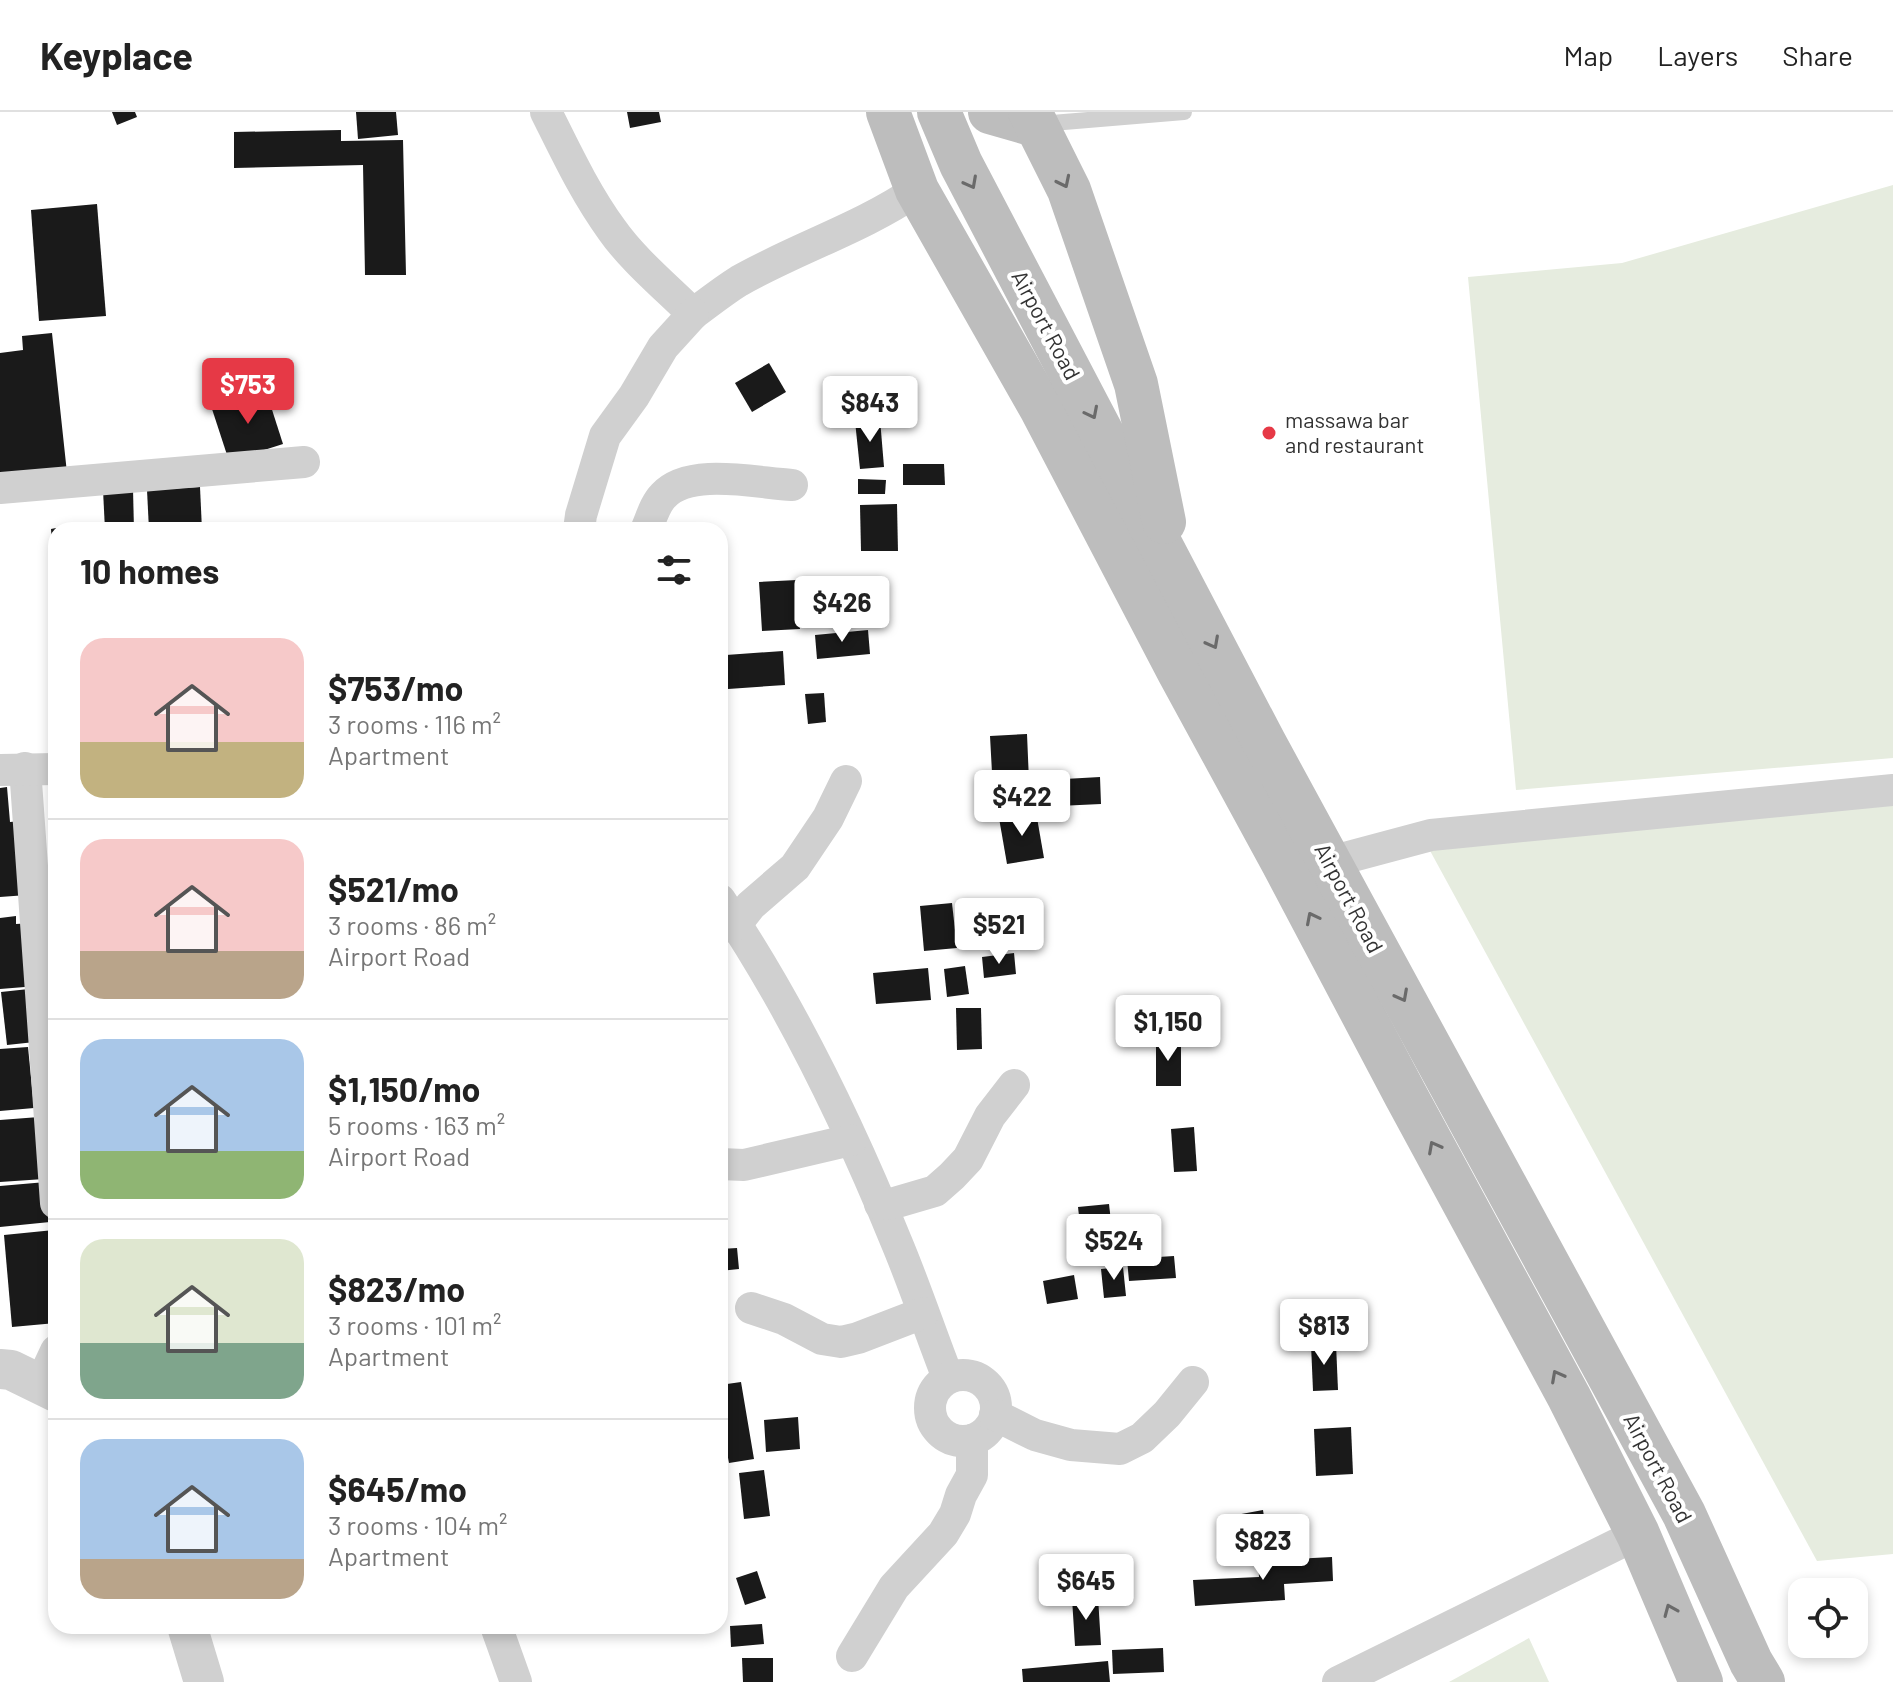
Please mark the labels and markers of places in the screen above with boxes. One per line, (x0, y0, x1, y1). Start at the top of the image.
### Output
pin: $753 (201, 358, 295, 426)
pin: $843 (823, 376, 917, 444)
place label: massawa bar and restaurant (1285, 406, 1424, 457)
marker: massawa bar and restaurant (1260, 424, 1278, 442)
pin: $426 (795, 576, 889, 644)
pin: $422 (975, 770, 1069, 838)
pin: $521 (952, 898, 1046, 966)
pin: $1,150 (1103, 995, 1233, 1063)
pin: $524 (1067, 1214, 1161, 1282)
pin: $813 (1277, 1299, 1371, 1367)
pin: $823 (1216, 1514, 1310, 1582)
pin: $645 (1039, 1554, 1133, 1622)

